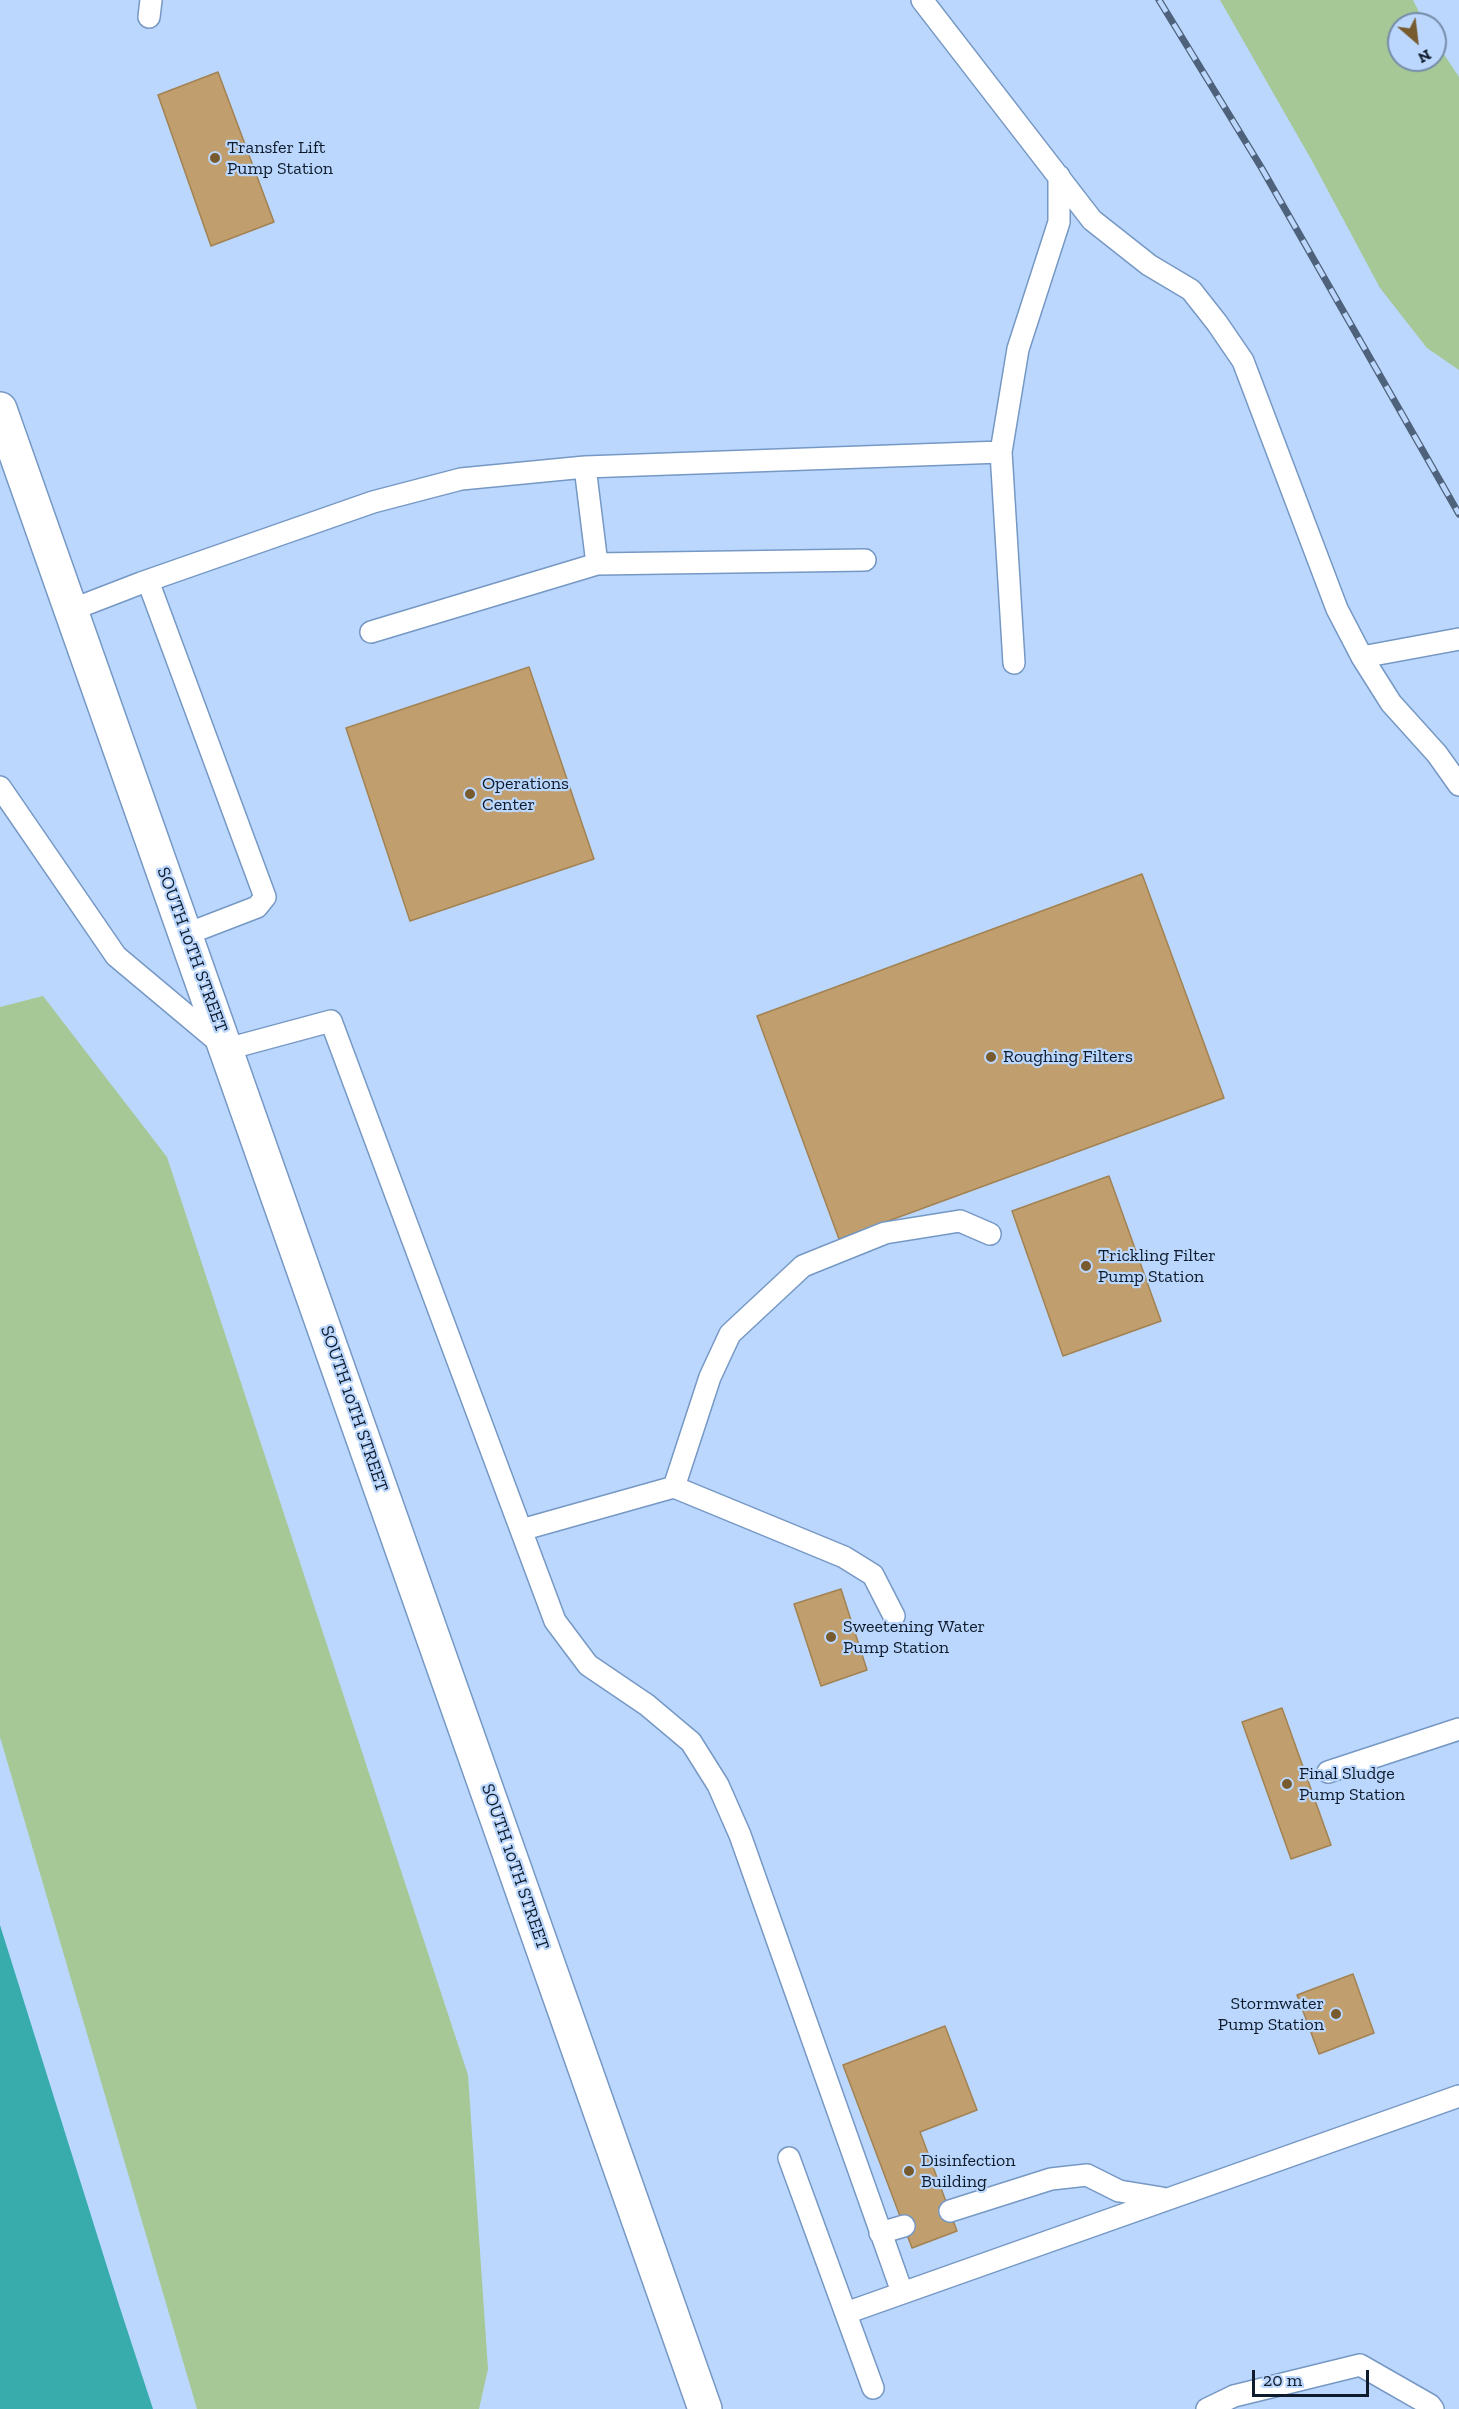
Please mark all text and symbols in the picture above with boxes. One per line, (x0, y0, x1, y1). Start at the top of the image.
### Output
north arrow (1387, 12, 1447, 72)
text: N (1415, 45, 1435, 68)
place label: Transfer Lift Pump Station (227, 137, 333, 180)
marker: Transfer Lift Pump Station (208, 151, 222, 165)
place label: Operations Center (482, 773, 569, 816)
marker: Operations Center (463, 787, 477, 801)
street label: SOUTH 10TH STREET (152, 864, 232, 1036)
place label: Roughing Filters (1003, 1046, 1133, 1068)
marker: Roughing Filters (984, 1050, 998, 1064)
place label: Trickling Filter Pump Station (1098, 1245, 1216, 1288)
marker: Trickling Filter Pump Station (1079, 1259, 1093, 1273)
street label: SOUTH 10TH STREET (315, 1323, 393, 1495)
place label: Sweetening Water Pump Station (843, 1616, 985, 1658)
marker: Sweetening Water Pump Station (824, 1630, 838, 1644)
place label: Final Sludge Pump Station (1299, 1763, 1405, 1806)
marker: Final Sludge Pump Station (1280, 1777, 1294, 1791)
street label: SOUTH 10TH STREET (476, 1781, 554, 1953)
place label: Stormwater Pump Station (1218, 1993, 1324, 2036)
marker: Stormwater Pump Station (1329, 2007, 1343, 2021)
place label: Disinfection Building (921, 2150, 1016, 2192)
marker: Disinfection Building (902, 2164, 916, 2178)
scale bar (1255, 2358, 1372, 2396)
text: 20 m (1263, 2369, 1302, 2391)

